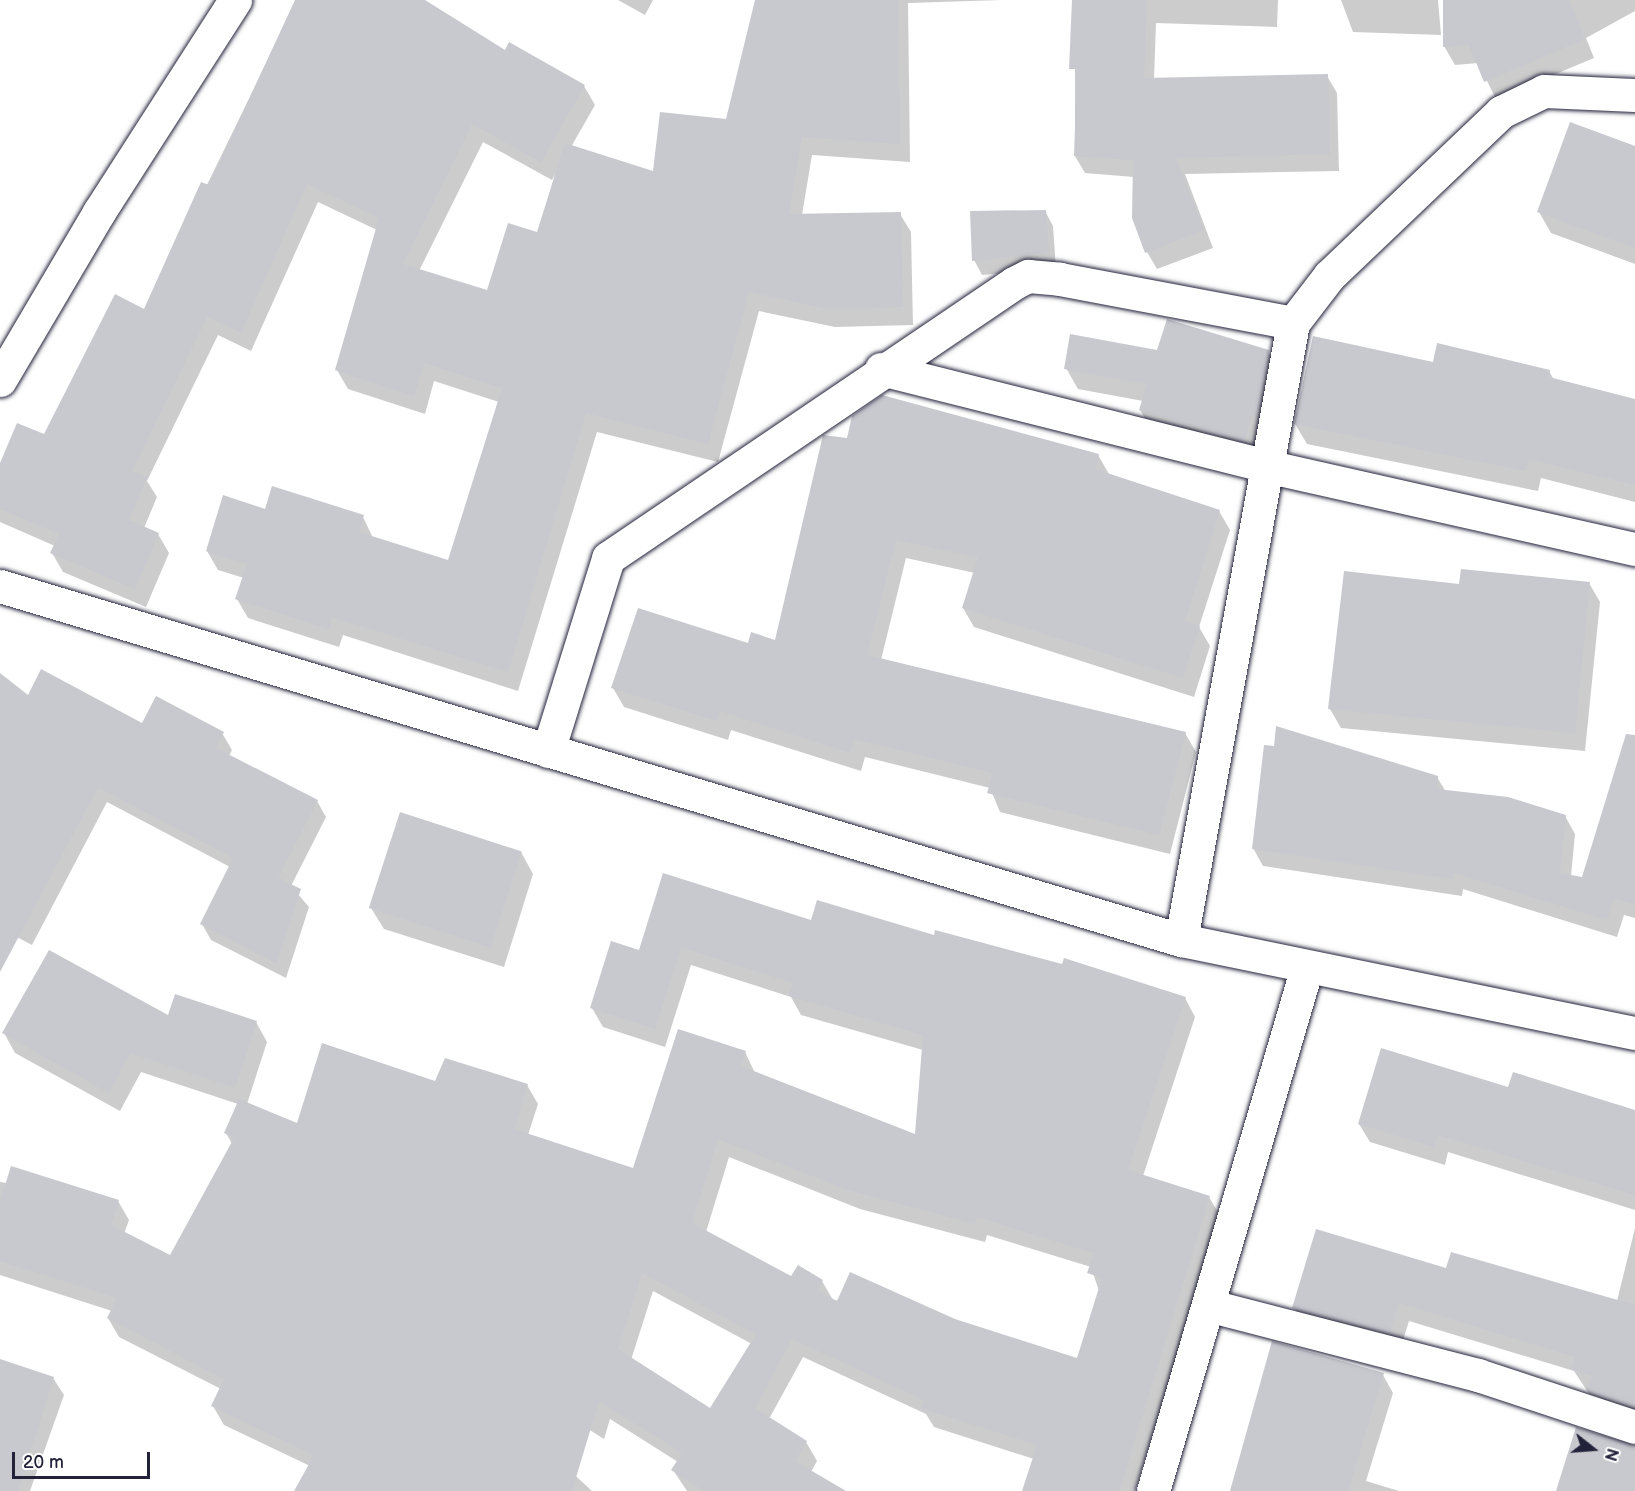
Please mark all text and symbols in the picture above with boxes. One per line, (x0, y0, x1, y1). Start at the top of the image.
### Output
north arrow (1563, 1419, 1623, 1479)
scale bar (15, 1440, 153, 1478)
text: N (1600, 1446, 1622, 1463)
text: 20 m (23, 1452, 64, 1473)

